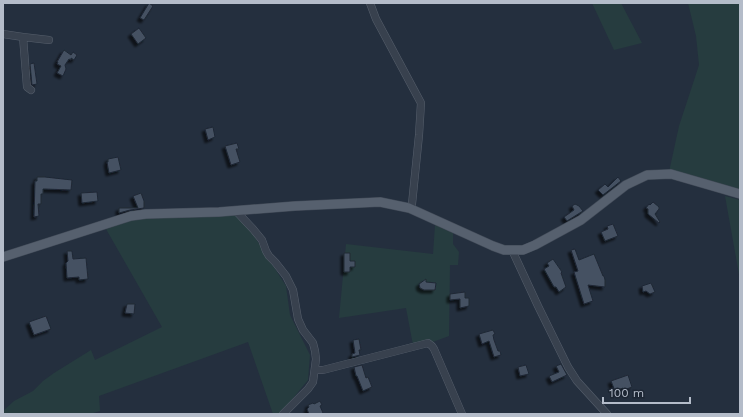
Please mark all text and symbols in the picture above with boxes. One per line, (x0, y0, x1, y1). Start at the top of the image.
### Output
scale bar (603, 379, 690, 405)
text: 100 m (609, 386, 644, 400)

